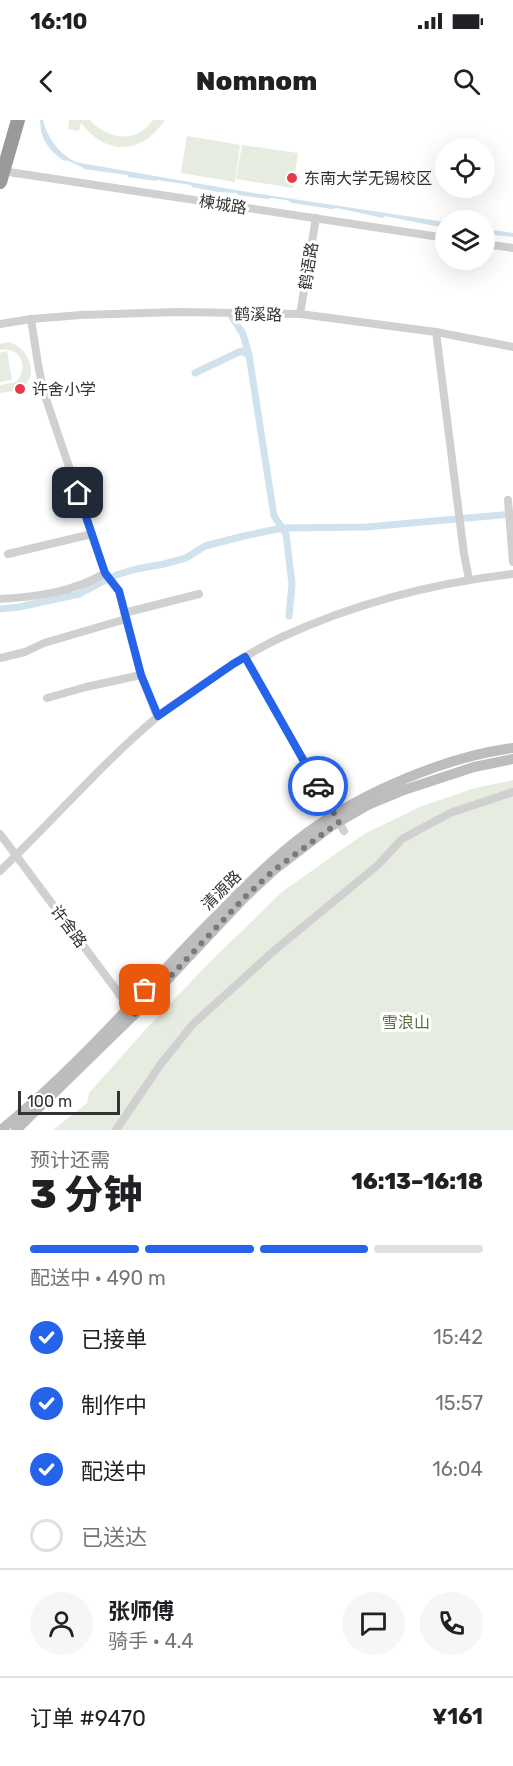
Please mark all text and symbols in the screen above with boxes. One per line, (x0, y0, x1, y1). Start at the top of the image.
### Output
text: 16:10 (30, 8, 88, 35)
icon: back (30, 65, 63, 98)
text: Nomnom (196, 65, 317, 97)
icon: search (450, 65, 483, 98)
map controls (435, 138, 495, 270)
button: locate (435, 138, 495, 198)
place label: 东南大学无锡校区 (304, 169, 432, 188)
marker: 东南大学无锡校区 (285, 171, 299, 185)
street label: 楝城路 (198, 191, 248, 218)
button: layers (435, 210, 495, 270)
street label: 鹤语路 (295, 241, 322, 291)
street label: 鹤溪路 (234, 305, 282, 324)
place label: 许舍小学 (32, 380, 96, 399)
marker: 许舍小学 (13, 382, 27, 396)
pin (52, 467, 103, 518)
icon: home (61, 476, 94, 509)
courier (288, 756, 348, 816)
icon: car (302, 770, 335, 803)
street label: 清源路 (198, 867, 245, 914)
street label: 许舍路 (47, 901, 91, 951)
pin (119, 964, 170, 1015)
icon: bag (128, 973, 161, 1006)
park label: 雪浪山 (382, 1013, 430, 1032)
scale bar (18, 1088, 120, 1115)
text: 100 m (27, 1092, 72, 1111)
text: 预计还需 (30, 1148, 110, 1172)
text: 16:13–16:18 (351, 1168, 483, 1195)
text: 3 分钟 (30, 1172, 142, 1218)
text: 配送中 · 490 m (30, 1266, 166, 1290)
icon: check (30, 1321, 63, 1354)
text: 15:42 (433, 1325, 483, 1349)
text: 已接单 (81, 1326, 147, 1353)
icon: check (30, 1387, 63, 1420)
text: 15:57 (435, 1391, 483, 1415)
text: 制作中 (81, 1392, 147, 1419)
icon: check (30, 1453, 63, 1486)
text: 16:04 (432, 1457, 483, 1481)
text: 配送中 (81, 1458, 147, 1485)
text: 已送达 (81, 1524, 147, 1551)
button: person (30, 1592, 93, 1655)
button: chat (342, 1592, 405, 1655)
button: phone (420, 1592, 483, 1655)
text: 张师傅 (108, 1598, 174, 1625)
text: 骑手 · 4.4 (108, 1629, 194, 1653)
text: ¥161 (432, 1703, 483, 1730)
text: 订单 #9470 (30, 1705, 146, 1732)

